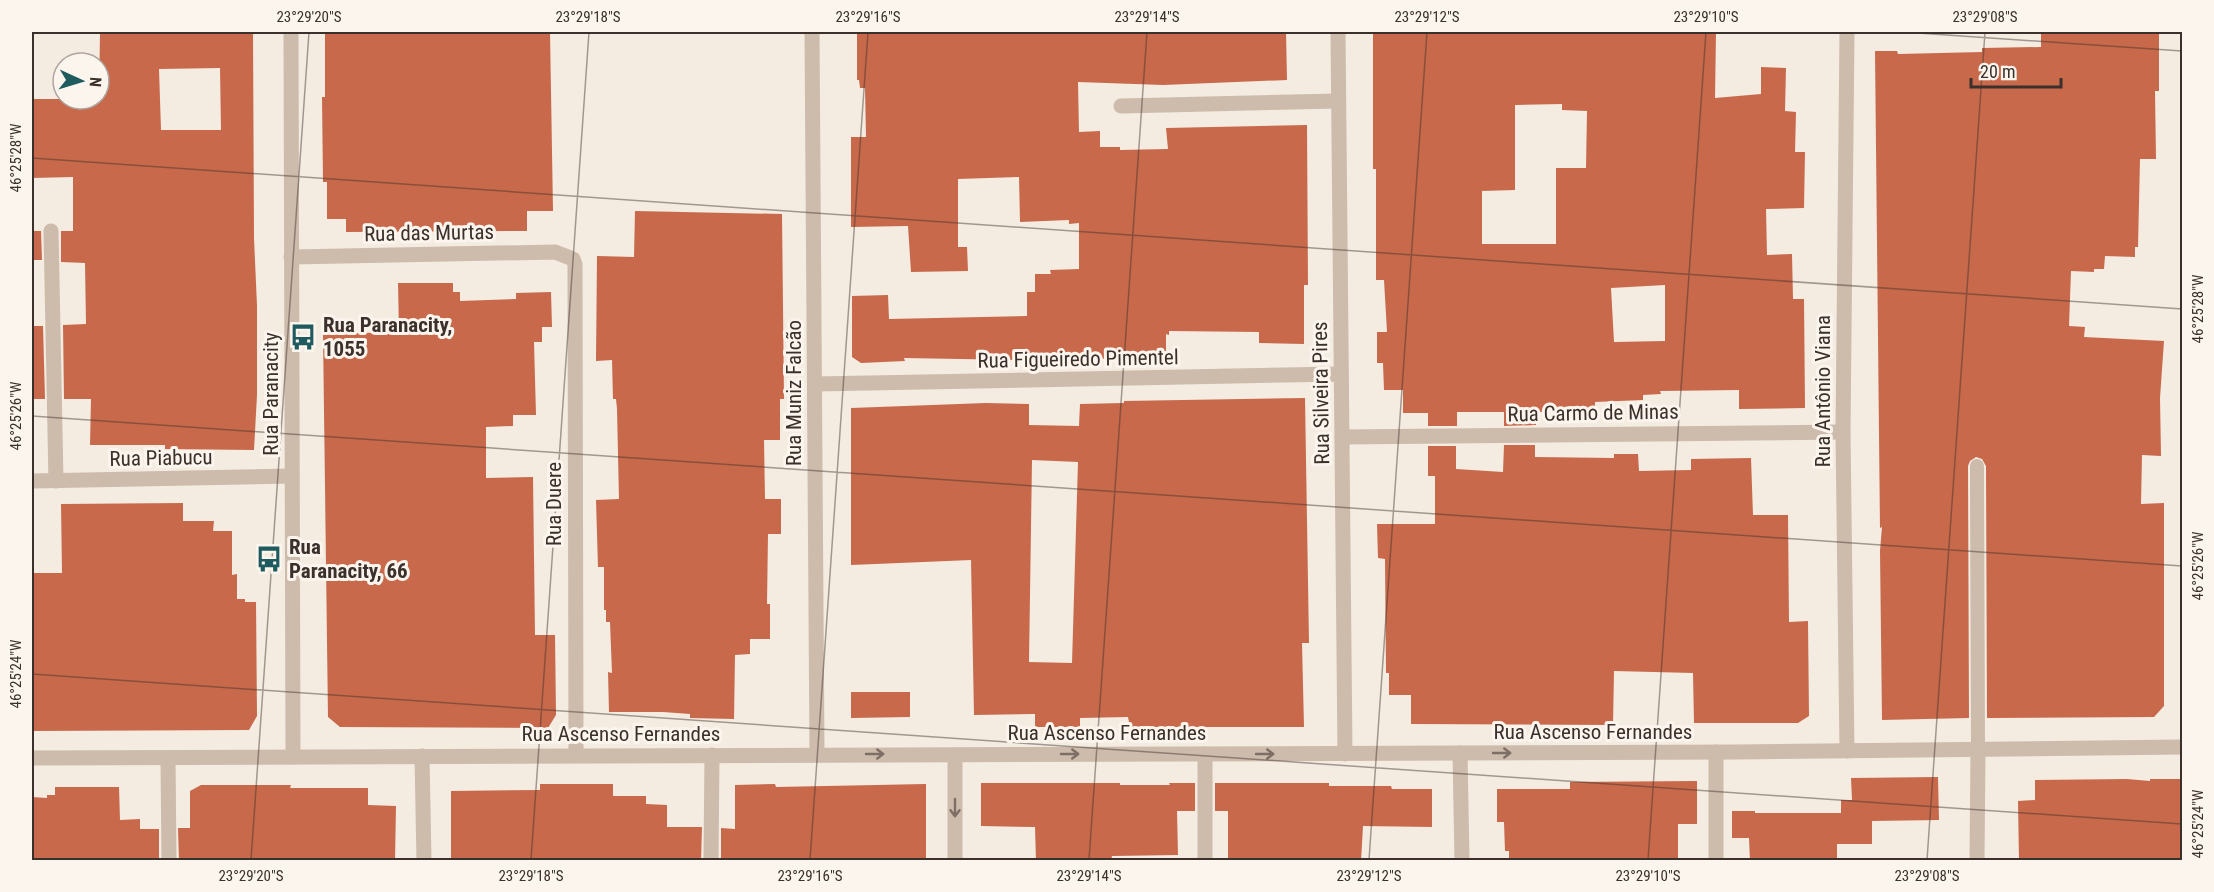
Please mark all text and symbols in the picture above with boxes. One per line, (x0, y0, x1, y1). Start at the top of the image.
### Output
text: 23°29'20"S (276, 8, 342, 26)
text: 23°29'18"S (555, 8, 621, 26)
text: 23°29'16"S (835, 8, 901, 26)
text: 23°29'14"S (1114, 8, 1180, 26)
text: 23°29'12"S (1394, 8, 1460, 26)
text: 23°29'10"S (1673, 8, 1739, 26)
text: 23°29'08"S (1952, 8, 2018, 26)
north arrow (51, 51, 111, 111)
scale bar (1971, 51, 2061, 89)
text: 20 m (1980, 61, 2015, 82)
text: N (86, 76, 105, 88)
text: 46°25'28"W (7, 123, 25, 192)
street label: Rua das Murtas (364, 220, 494, 246)
text: 46°25'28"W (2189, 274, 2207, 343)
place label: Rua Paranacity, 1055 (323, 313, 452, 361)
street label: Rua Antônio Viana (1811, 315, 1835, 467)
street label: Rua Muniz Falcão (782, 320, 806, 466)
street label: Rua Silveira Pires (1308, 321, 1334, 465)
bus stop icon: Rua Paranacity, 1055 (288, 322, 318, 352)
street label: Rua Paranacity (259, 332, 283, 456)
street label: Rua Figueiredo Pimentel (977, 345, 1179, 373)
text: 46°25'26"W (7, 381, 25, 450)
street label: Rua Carmo de Minas (1507, 400, 1679, 426)
street label: Rua Piabucu (109, 445, 213, 471)
street label: Rua Duere (542, 462, 566, 546)
text: 46°25'26"W (2189, 531, 2207, 600)
place label: Rua Paranacity, 66 (289, 535, 408, 583)
bus stop icon: Rua Paranacity, 66 (254, 544, 284, 574)
text: 46°25'24"W (7, 639, 25, 708)
street label: Rua Ascenso Fernandes (1494, 720, 1692, 744)
street label: Rua Ascenso Fernandes (1008, 721, 1206, 745)
street label: Rua Ascenso Fernandes (522, 722, 720, 746)
one-way arrow (1492, 747, 1512, 759)
one-way arrow (865, 748, 885, 760)
one-way arrow (1060, 748, 1080, 760)
one-way arrow (1255, 748, 1275, 760)
text: 46°25'24"W (2189, 789, 2207, 858)
one-way arrow (949, 797, 961, 817)
text: 23°29'20"S (218, 867, 284, 885)
text: 23°29'18"S (498, 867, 564, 885)
text: 23°29'16"S (777, 867, 843, 885)
text: 23°29'14"S (1056, 867, 1122, 885)
text: 23°29'12"S (1336, 867, 1402, 885)
text: 23°29'10"S (1615, 867, 1681, 885)
text: 23°29'08"S (1894, 867, 1960, 885)

